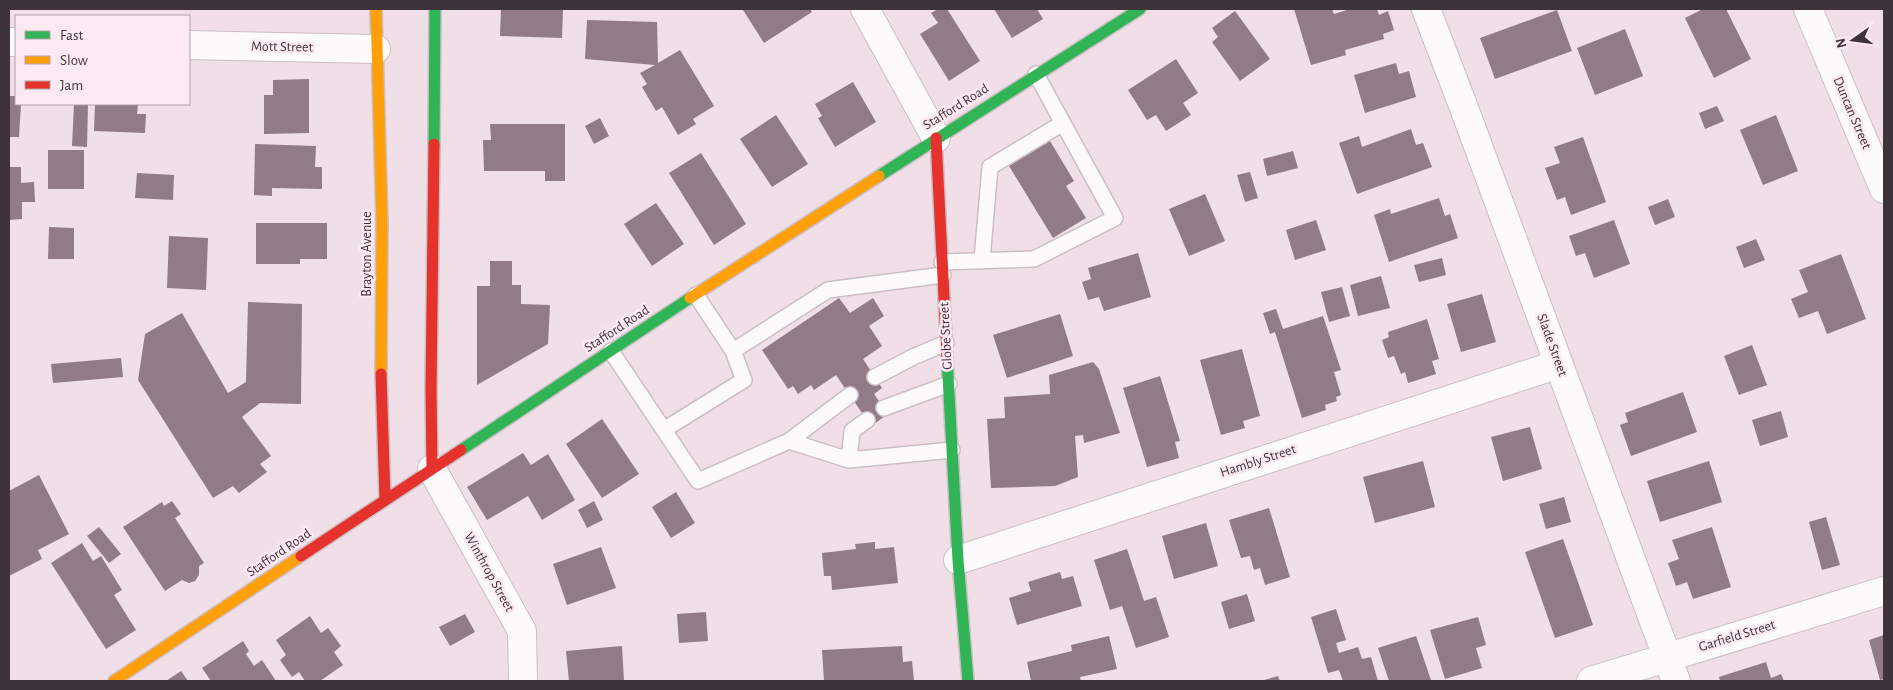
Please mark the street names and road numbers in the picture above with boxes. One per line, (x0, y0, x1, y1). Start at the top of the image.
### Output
street label: Mott Street (251, 39, 314, 55)
street label: Duncan Street (1830, 75, 1874, 152)
street label: Stafford Road (921, 81, 991, 133)
street label: Brayton Avenue (360, 211, 374, 297)
street label: Globe Street (937, 301, 955, 370)
street label: Stafford Road (582, 303, 652, 355)
street label: Slade Street (1534, 312, 1570, 379)
street label: Hambly Street (1218, 442, 1298, 480)
street label: Stafford Road (244, 526, 314, 580)
street label: Winthrop Street (461, 530, 517, 615)
street label: Garfield Street (1697, 618, 1777, 654)

